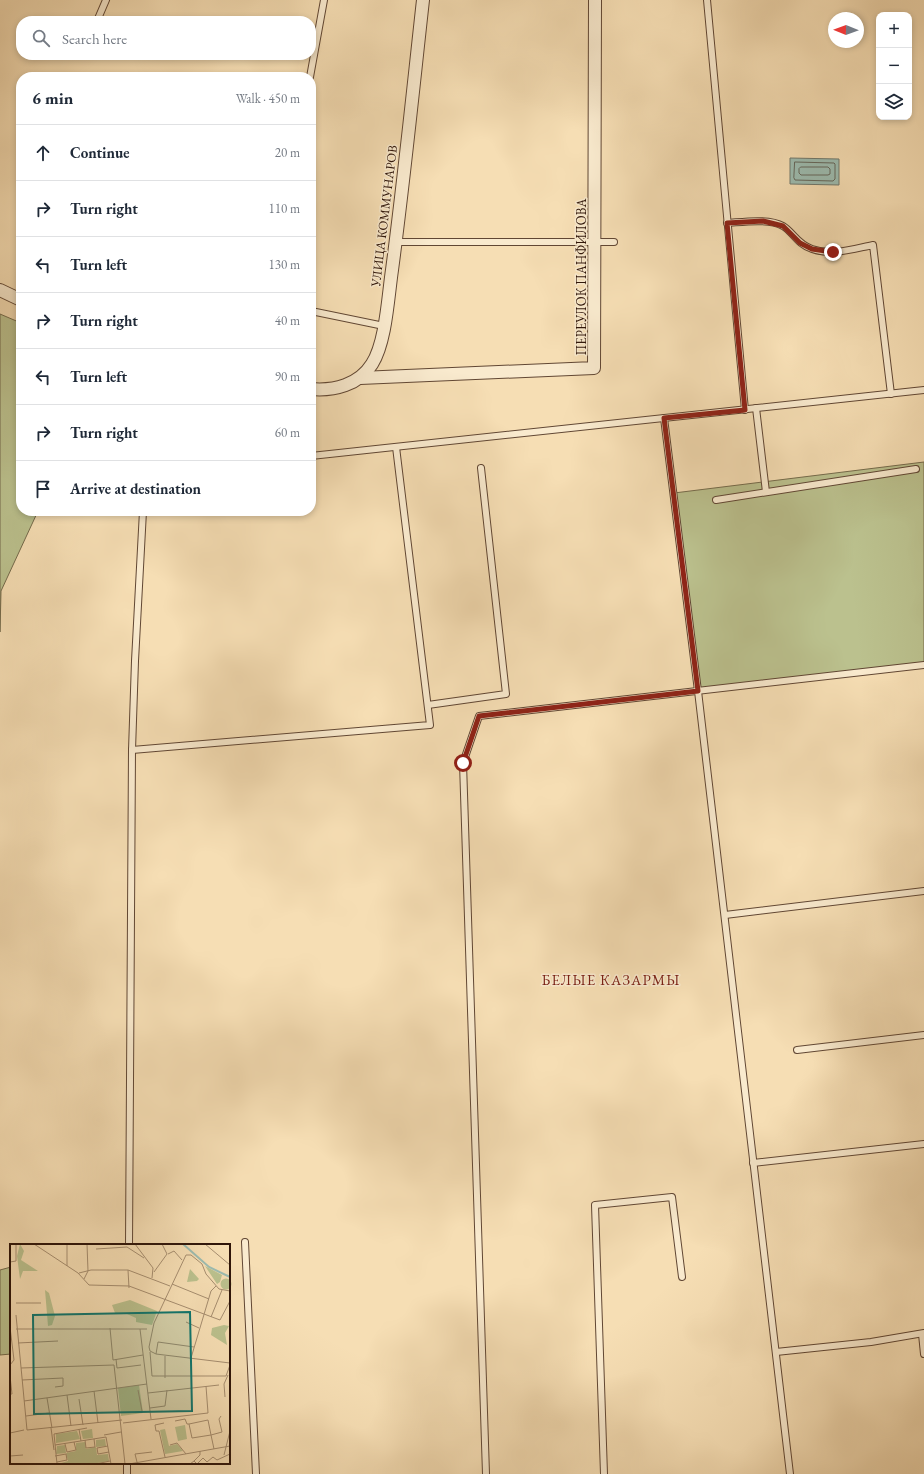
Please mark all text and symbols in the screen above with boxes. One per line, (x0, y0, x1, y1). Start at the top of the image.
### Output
north arrow (828, 12, 864, 48)
map controls (876, 12, 912, 120)
button: + (876, 12, 912, 48)
search box (16, 16, 316, 60)
icon: search (30, 27, 52, 49)
text: Search here (62, 29, 127, 48)
button: − (876, 48, 912, 84)
button: layers (876, 84, 912, 120)
text: 6 min (32, 87, 73, 109)
text: Walk · 450 m (236, 90, 300, 107)
icon: ahead (32, 142, 54, 164)
text: Continue (70, 143, 130, 162)
text: 20 m (275, 144, 300, 161)
street label: УЛИЦА КОММУНАРОВ (367, 144, 401, 289)
icon: right (32, 198, 54, 220)
street label: ПЕРЕУЛОК ПАНФИЛОВА (573, 198, 590, 355)
text: Turn right (70, 199, 138, 218)
text: 110 m (269, 200, 300, 217)
route end (824, 243, 842, 261)
icon: left (32, 254, 54, 276)
text: Turn left (70, 255, 127, 274)
text: 130 m (269, 256, 300, 273)
icon: right (32, 310, 54, 332)
text: Turn right (70, 311, 138, 330)
text: 40 m (275, 312, 300, 329)
icon: left (32, 366, 54, 388)
text: Turn left (70, 367, 127, 386)
text: 90 m (275, 368, 300, 385)
icon: right (32, 422, 54, 444)
text: Turn right (70, 423, 138, 442)
text: 60 m (275, 424, 300, 441)
icon: arrive (32, 478, 54, 500)
text: Arrive at destination (70, 479, 201, 498)
route start (454, 754, 472, 772)
district label: БЕЛЫЕ КАЗАРМЫ (542, 970, 680, 989)
inset map (10, 1244, 230, 1464)

